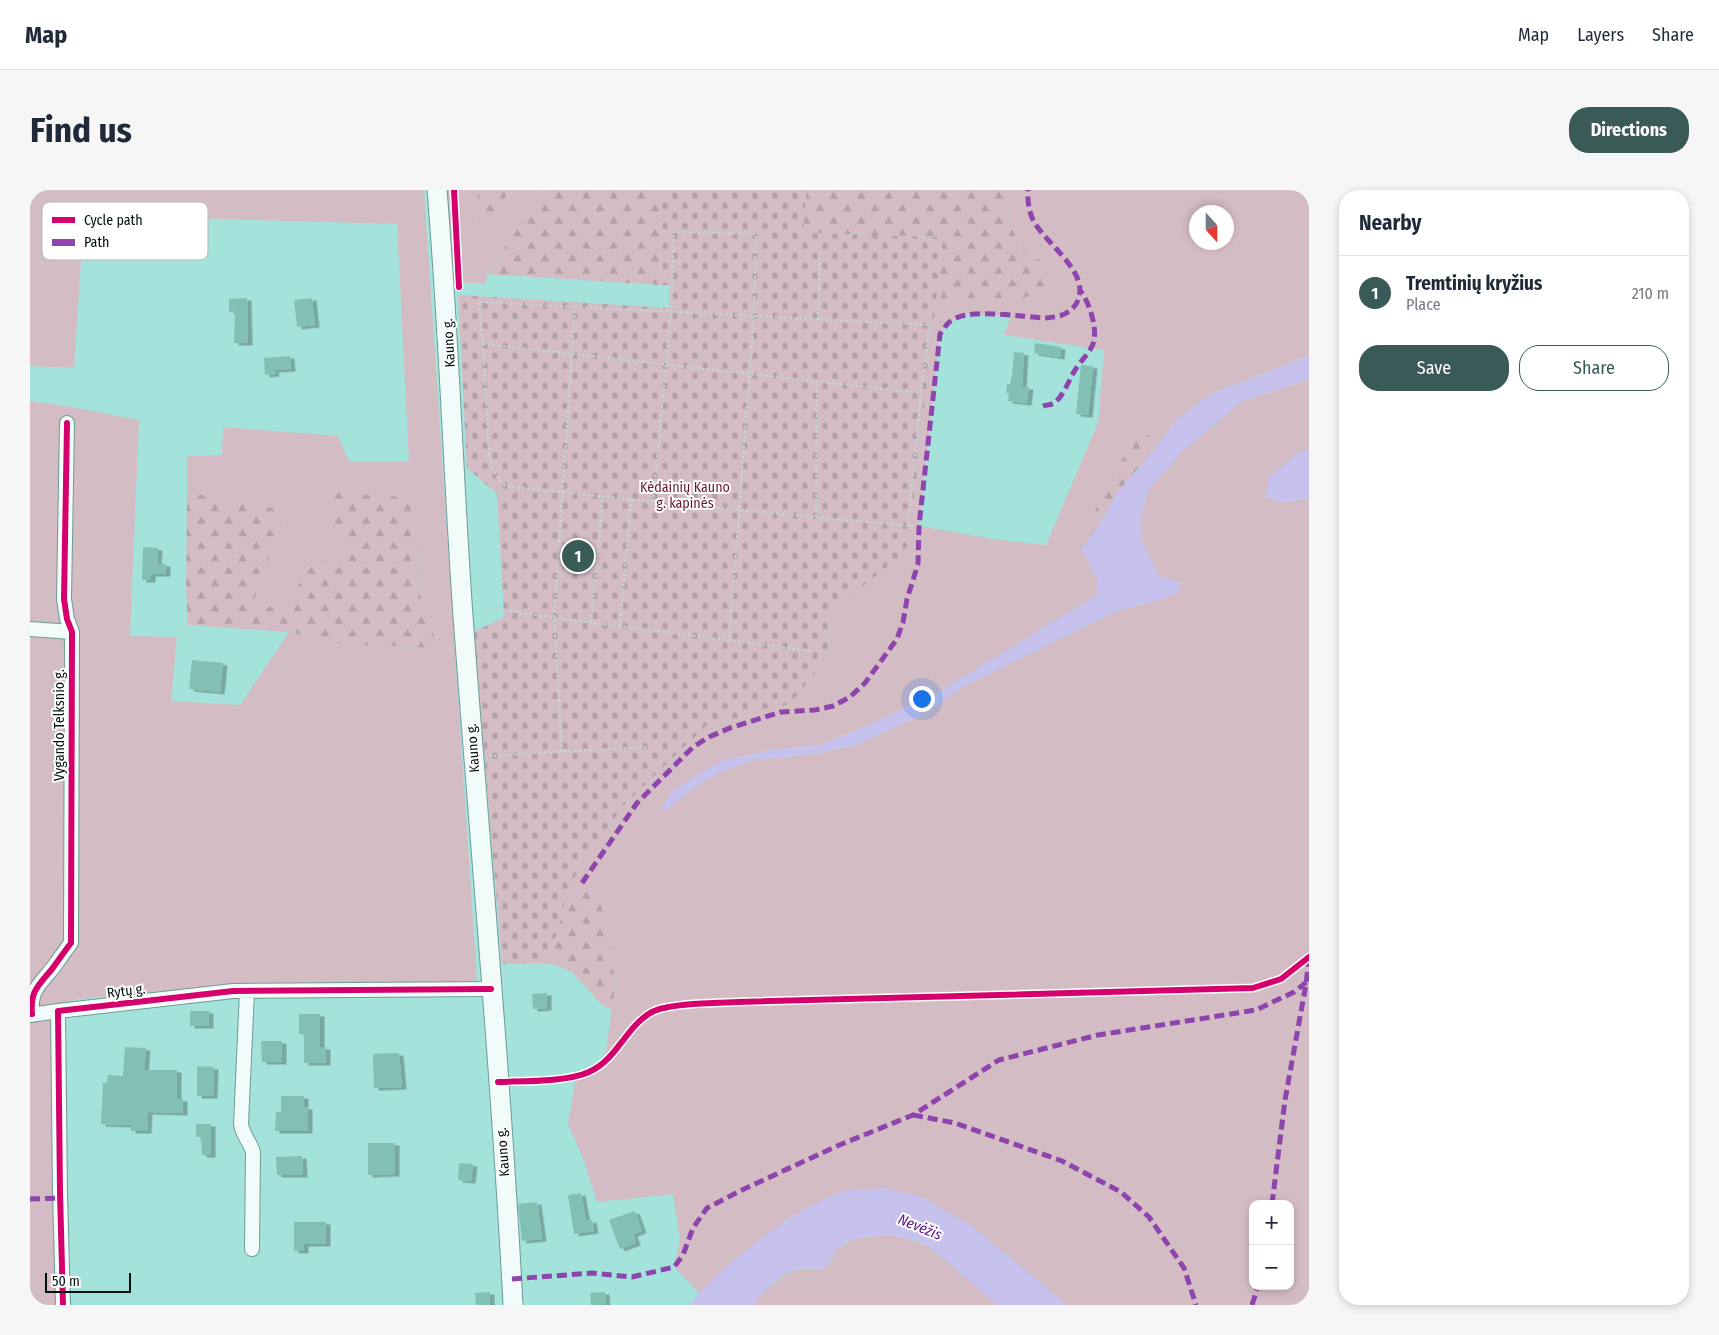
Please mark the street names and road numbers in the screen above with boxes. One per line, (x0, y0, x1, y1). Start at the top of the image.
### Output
street label: Kauno g. (439, 318, 459, 368)
street label: Vygando Telksnio g. (51, 669, 68, 781)
street label: Kauno g. (463, 723, 483, 773)
street label: Rytų g. (106, 980, 146, 1002)
street label: Kauno g. (493, 1127, 513, 1177)

